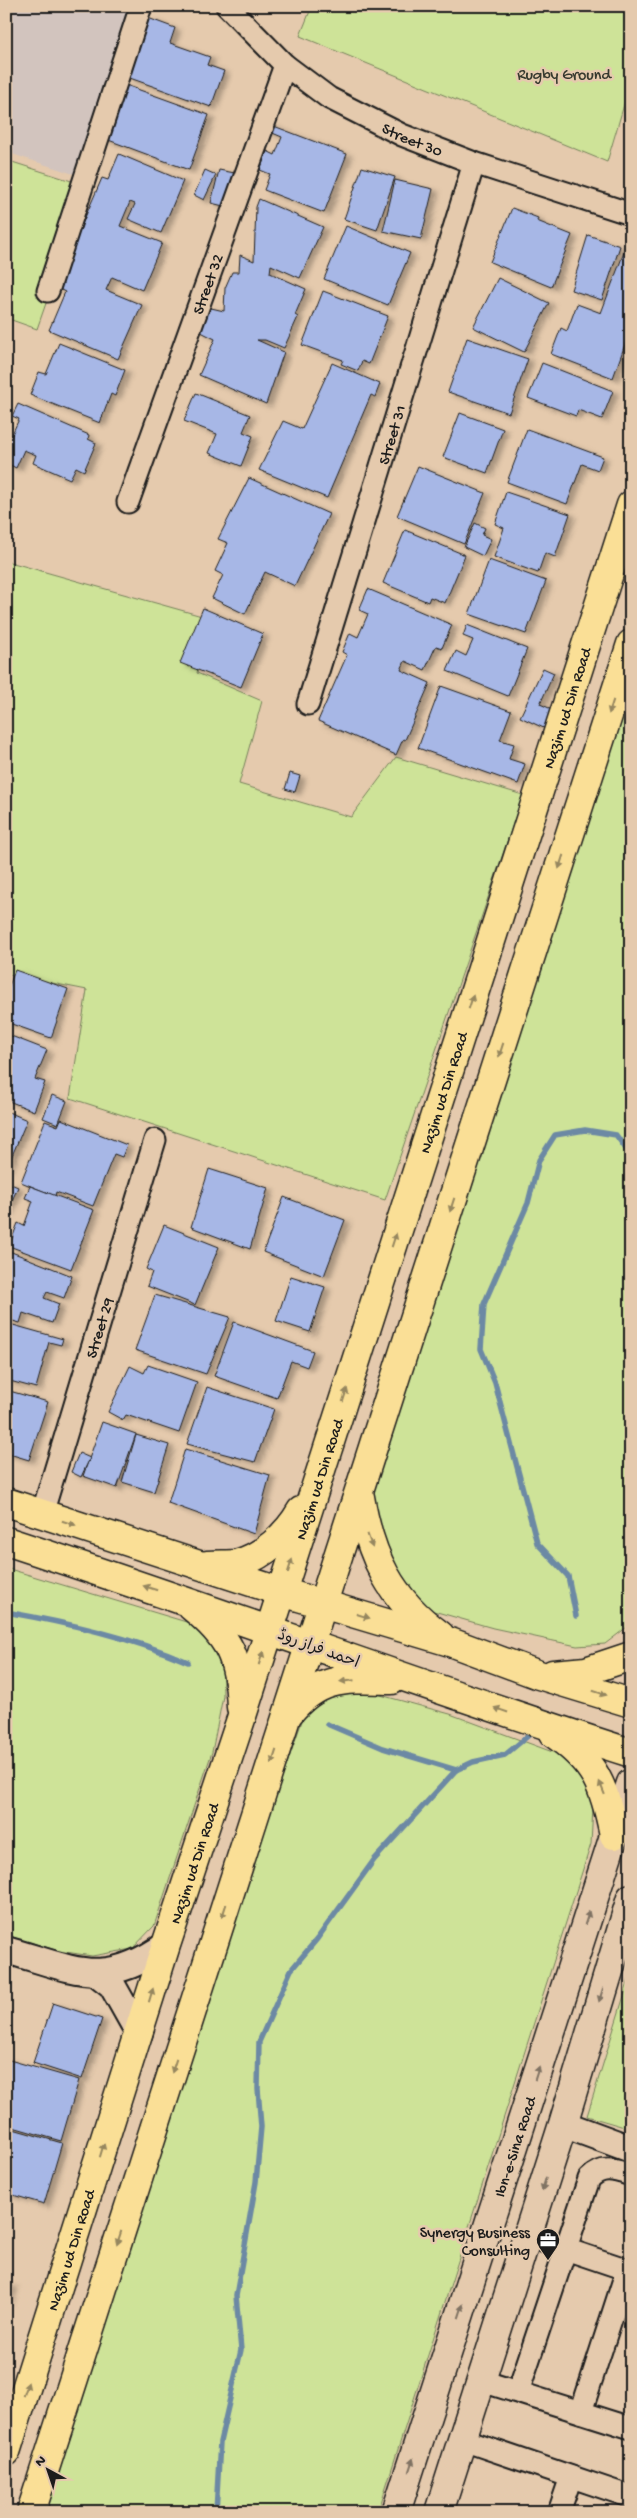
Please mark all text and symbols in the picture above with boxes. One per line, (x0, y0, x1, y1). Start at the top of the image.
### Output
park label: Rugby Ground (517, 67, 612, 86)
street label: Street 30 (378, 120, 445, 163)
street label: Street 32 (190, 252, 229, 318)
street label: Street 31 (376, 403, 412, 468)
street label: Nazim ud Din Road (541, 644, 598, 772)
one-way arrow (606, 700, 614, 715)
one-way arrow (557, 855, 565, 870)
one-way arrow (467, 994, 475, 1009)
street label: Nazim ud Din Road (417, 1029, 474, 1156)
one-way arrow (497, 1043, 505, 1058)
one-way arrow (447, 1198, 455, 1213)
one-way arrow (391, 1232, 399, 1247)
street label: Street 29 (84, 1296, 120, 1361)
one-way arrow (341, 1387, 349, 1402)
street label: Nazim ud Din Road (293, 1415, 350, 1543)
one-way arrow (62, 1520, 77, 1527)
one-way arrow (367, 1533, 374, 1548)
one-way arrow (287, 1559, 294, 1574)
one-way arrow (142, 1583, 157, 1591)
one-way arrow (355, 1613, 370, 1621)
street label: احمد فراز روڈ (274, 1626, 362, 1674)
one-way arrow (257, 1650, 265, 1665)
one-way arrow (339, 1677, 355, 1685)
one-way arrow (593, 1690, 608, 1698)
one-way arrow (494, 1706, 509, 1714)
one-way arrow (269, 1749, 277, 1764)
one-way arrow (597, 1781, 605, 1795)
street label: Nazim ud Din Road (168, 1800, 226, 1927)
one-way arrow (220, 1904, 227, 1919)
one-way arrow (583, 1910, 591, 1925)
one-way arrow (597, 1987, 605, 2002)
one-way arrow (147, 1988, 155, 2003)
one-way arrow (170, 2059, 178, 2074)
one-way arrow (534, 2065, 541, 2080)
street label: Ibn-e-Sina Road (492, 2093, 543, 2200)
one-way arrow (99, 2143, 107, 2158)
one-way arrow (539, 2176, 547, 2191)
street label: Nazim ud Din Road (45, 2186, 102, 2314)
place label: Synergy Business Consulting (420, 2225, 531, 2262)
office icon: Synergy Business Consulting (535, 2227, 561, 2261)
one-way arrow (115, 2230, 123, 2245)
one-way arrow (457, 2303, 465, 2318)
one-way arrow (23, 2381, 31, 2396)
north arrow (22, 2446, 72, 2496)
text: N (32, 2453, 50, 2471)
one-way arrow (407, 2458, 415, 2473)

